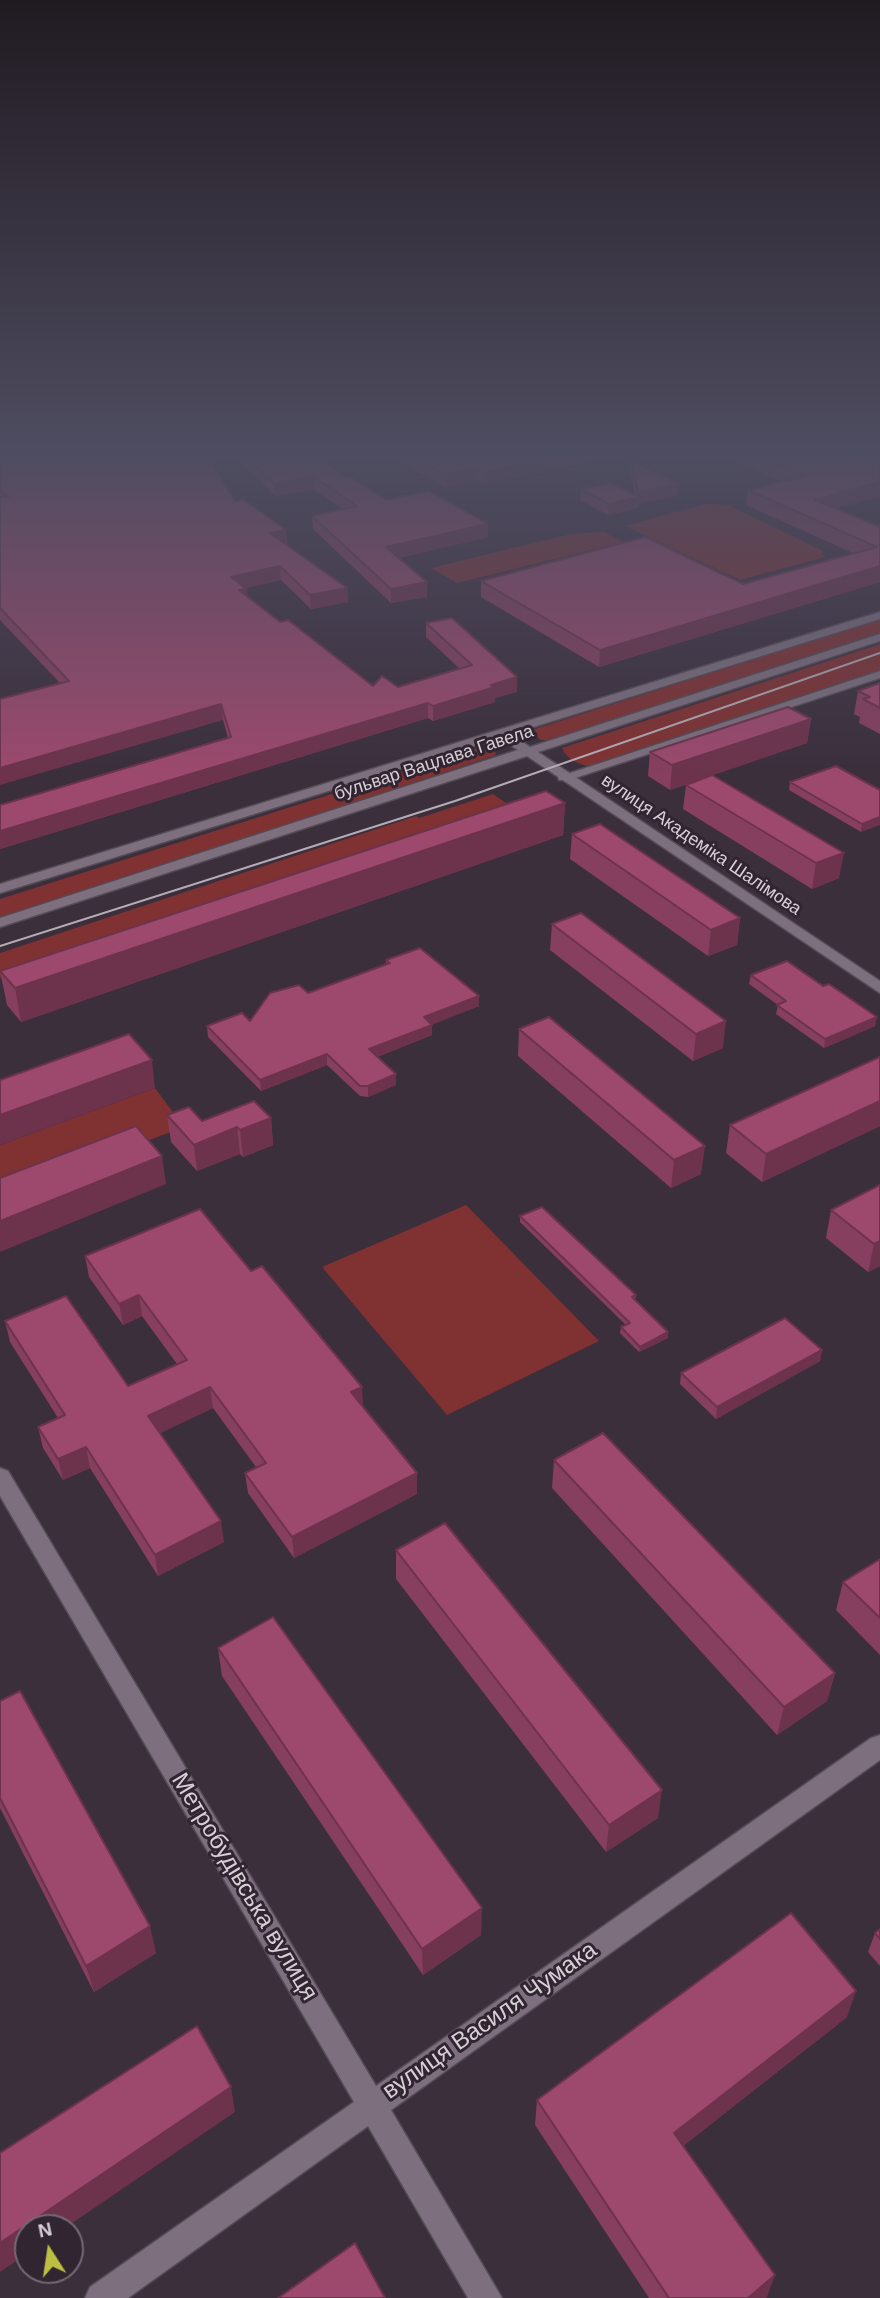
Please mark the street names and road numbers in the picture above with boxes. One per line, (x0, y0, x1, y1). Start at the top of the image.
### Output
street label: бульвар Вацлава Гавела (332, 721, 536, 805)
street label: вулиця Академіка Шалімова (597, 770, 805, 920)
street label: Метробудівська вулиця (165, 1768, 323, 2006)
street label: вулиця Василя Чумака (377, 1936, 603, 2106)

